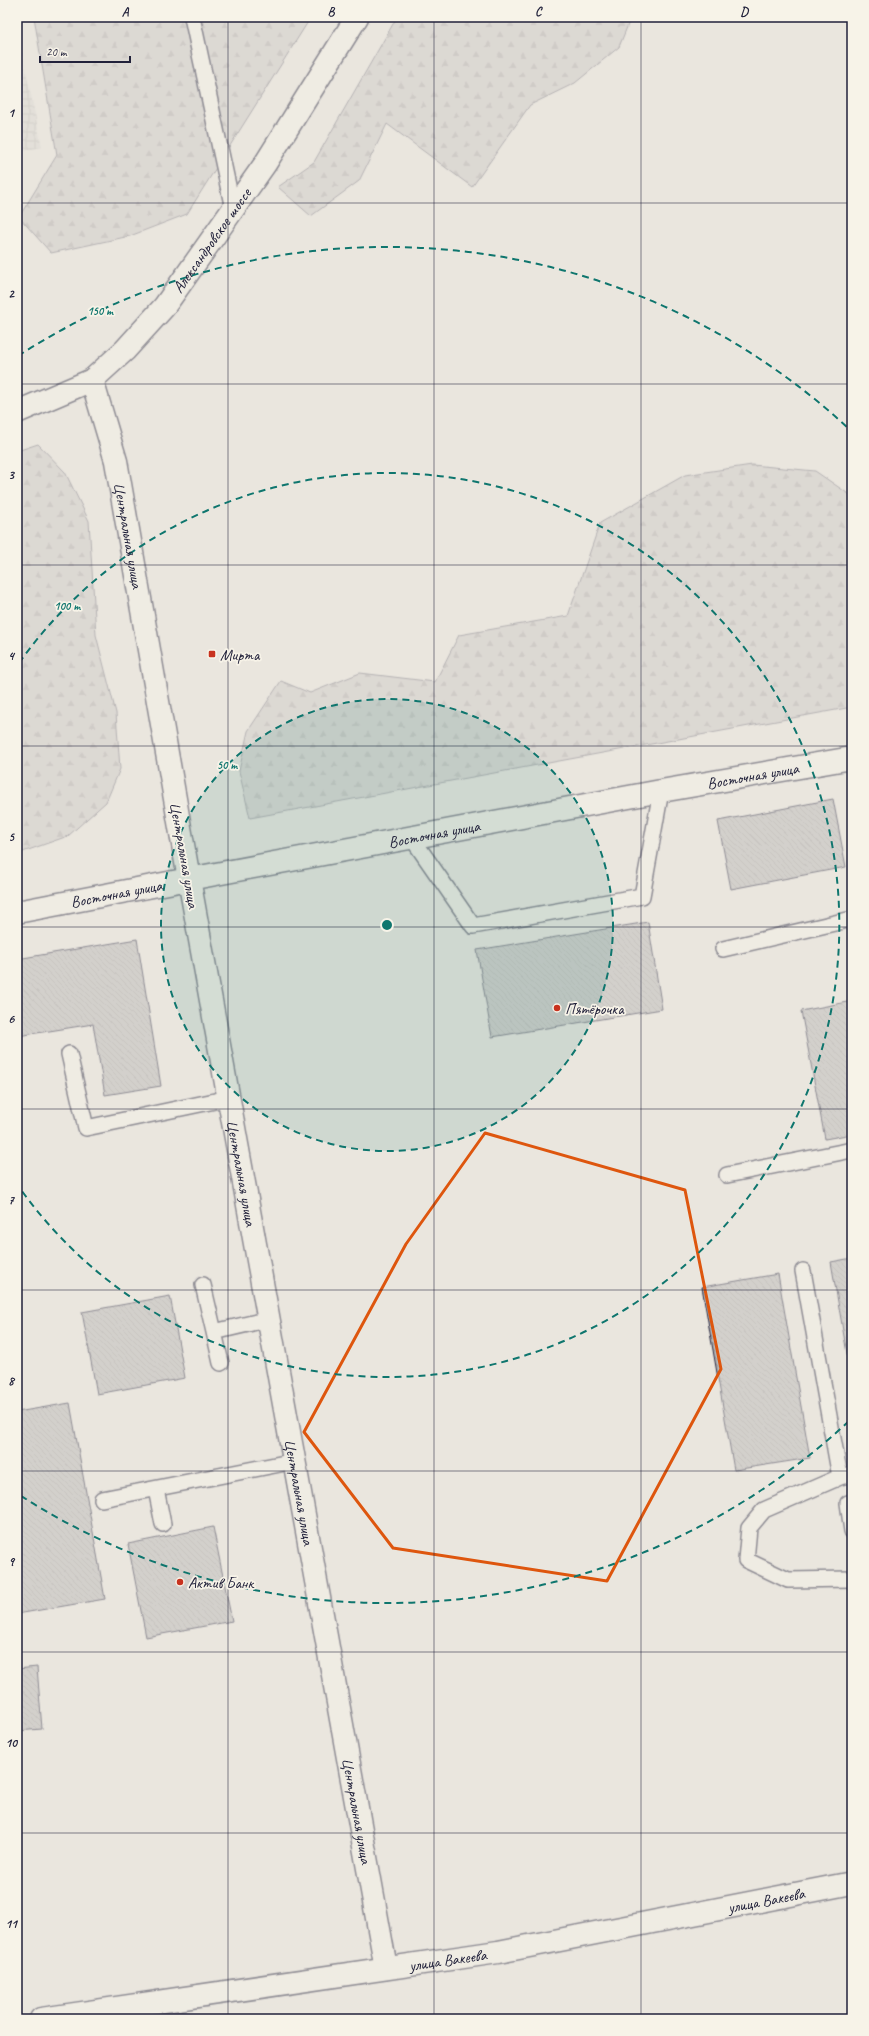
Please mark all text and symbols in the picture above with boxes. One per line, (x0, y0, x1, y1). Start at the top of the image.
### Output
text: A (122, 4, 130, 20)
text: B (328, 4, 336, 20)
text: C (535, 4, 543, 20)
text: D (740, 4, 749, 20)
scale bar (40, 38, 130, 64)
text: 20 m (46, 44, 68, 60)
text: 1 (8, 105, 16, 121)
street label: Александровское шоссе (168, 183, 257, 297)
text: 2 (8, 286, 15, 302)
text: 150 m (87, 303, 114, 319)
text: 3 (8, 467, 15, 483)
street label: Центральная улица (109, 481, 147, 591)
text: 100 m (54, 598, 81, 614)
place label: Мирта (220, 645, 261, 665)
text: 4 (8, 648, 16, 664)
marker: Мирта (207, 649, 217, 659)
text: 50 m (217, 757, 238, 773)
street label: Восточная улица (706, 758, 801, 794)
street label: Центральная улица (165, 801, 203, 911)
street label: Восточная улица (387, 816, 483, 853)
text: 5 (8, 829, 15, 845)
street label: Восточная улица (69, 875, 165, 913)
centre of rings (380, 918, 394, 932)
place label: Пятёрочка (565, 999, 625, 1019)
marker: Пятёрочка (552, 1003, 562, 1013)
text: 6 (8, 1011, 15, 1027)
street label: Центральная улица (222, 1119, 261, 1229)
text: 7 (8, 1192, 15, 1208)
text: 8 (8, 1373, 16, 1389)
street label: Центральная улица (280, 1438, 318, 1548)
text: 9 (8, 1554, 15, 1570)
place label: Актив Банк (188, 1573, 254, 1593)
marker: Актив Банк (175, 1577, 185, 1587)
text: 10 (5, 1735, 18, 1751)
street label: Центральная улица (337, 1756, 376, 1866)
street label: улица Вакеева (725, 1883, 807, 1918)
text: 11 (5, 1916, 19, 1932)
street label: улица Вакеева (407, 1945, 489, 1976)

